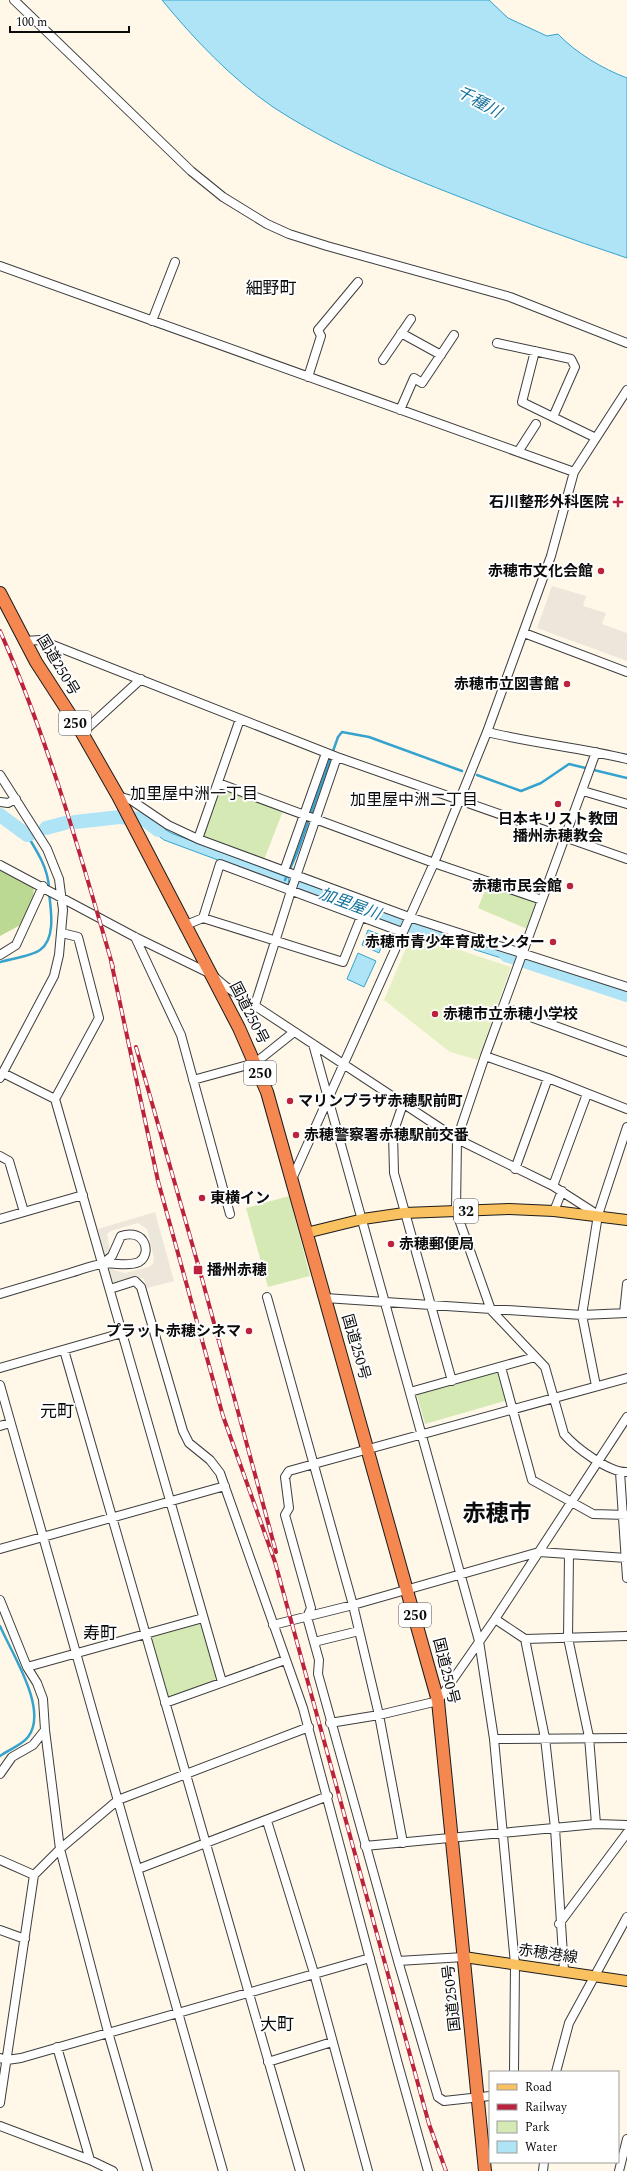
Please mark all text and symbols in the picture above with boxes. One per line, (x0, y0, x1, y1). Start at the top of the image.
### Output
scale bar (10, 8, 129, 34)
text: 100 m (16, 13, 47, 32)
water label: 千種川 (452, 80, 508, 125)
district label: 細野町 (246, 276, 297, 302)
place label: 石川整形外科医院 (489, 491, 609, 514)
marker: 石川整形外科医院 (612, 496, 624, 508)
place label: 赤穂市文化会館 (488, 560, 593, 583)
marker: 赤穂市文化会館 (596, 566, 606, 576)
street label: 国道250号 (31, 630, 85, 700)
place label: 赤穂市立図書館 (454, 673, 559, 696)
marker: 赤穂市立図書館 (562, 679, 572, 689)
road number: 250 (59, 711, 91, 735)
district label: 加里屋中洲一丁目 (130, 782, 258, 806)
district label: 加里屋中洲二丁目 (350, 788, 478, 812)
marker: 日本キリスト教団 播州赤穂教会 (553, 799, 563, 809)
place label: 日本キリスト教団 播州赤穂教会 (498, 808, 618, 848)
place label: 赤穂市民会館 (472, 875, 562, 898)
marker: 赤穂市民会館 (565, 881, 575, 891)
water label: 加里屋川 (316, 882, 386, 927)
place label: 赤穂市青少年育成センター (365, 931, 545, 954)
marker: 赤穂市青少年育成センター (548, 937, 558, 947)
street label: 国道250号 (223, 978, 275, 1048)
place label: 赤穂市立赤穂小学校 (443, 1003, 578, 1026)
marker: 赤穂市立赤穂小学校 (430, 1009, 440, 1019)
road number: 250 (244, 1061, 276, 1085)
place label: マリンプラザ赤穂駅前町 (298, 1090, 463, 1113)
marker: マリンプラザ赤穂駅前町 (285, 1096, 295, 1106)
place label: 赤穂警察署赤穂駅前交番 (304, 1124, 469, 1147)
marker: 赤穂警察署赤穂駅前交番 (291, 1130, 301, 1140)
place label: 東横イン (210, 1187, 270, 1210)
marker: 東横イン (197, 1193, 207, 1203)
road number: 32 (454, 1199, 478, 1223)
place label: 赤穂郵便局 (399, 1233, 474, 1256)
marker: 赤穂郵便局 (386, 1239, 396, 1249)
place label: 播州赤穂 (207, 1259, 267, 1282)
marker: 播州赤穂 (192, 1264, 204, 1276)
street label: 国道250号 (336, 1311, 376, 1383)
place label: プラット赤穂シネマ (106, 1320, 241, 1343)
marker: プラット赤穂シネマ (244, 1326, 254, 1336)
district label: 元町 (40, 1399, 74, 1425)
district label: 赤穂市 (463, 1497, 532, 1532)
road number: 250 (399, 1603, 431, 1627)
district label: 寿町 (83, 1621, 117, 1647)
street label: 国道250号 (427, 1635, 465, 1707)
street label: 赤穂港線 (517, 1938, 579, 1970)
street label: 国道250号 (437, 1963, 467, 2033)
district label: 大町 (260, 2012, 294, 2038)
legend (489, 2071, 619, 2163)
text: Road (525, 2078, 552, 2097)
text: Railway (525, 2098, 568, 2117)
text: Park (525, 2118, 550, 2137)
text: Water (525, 2138, 557, 2157)

